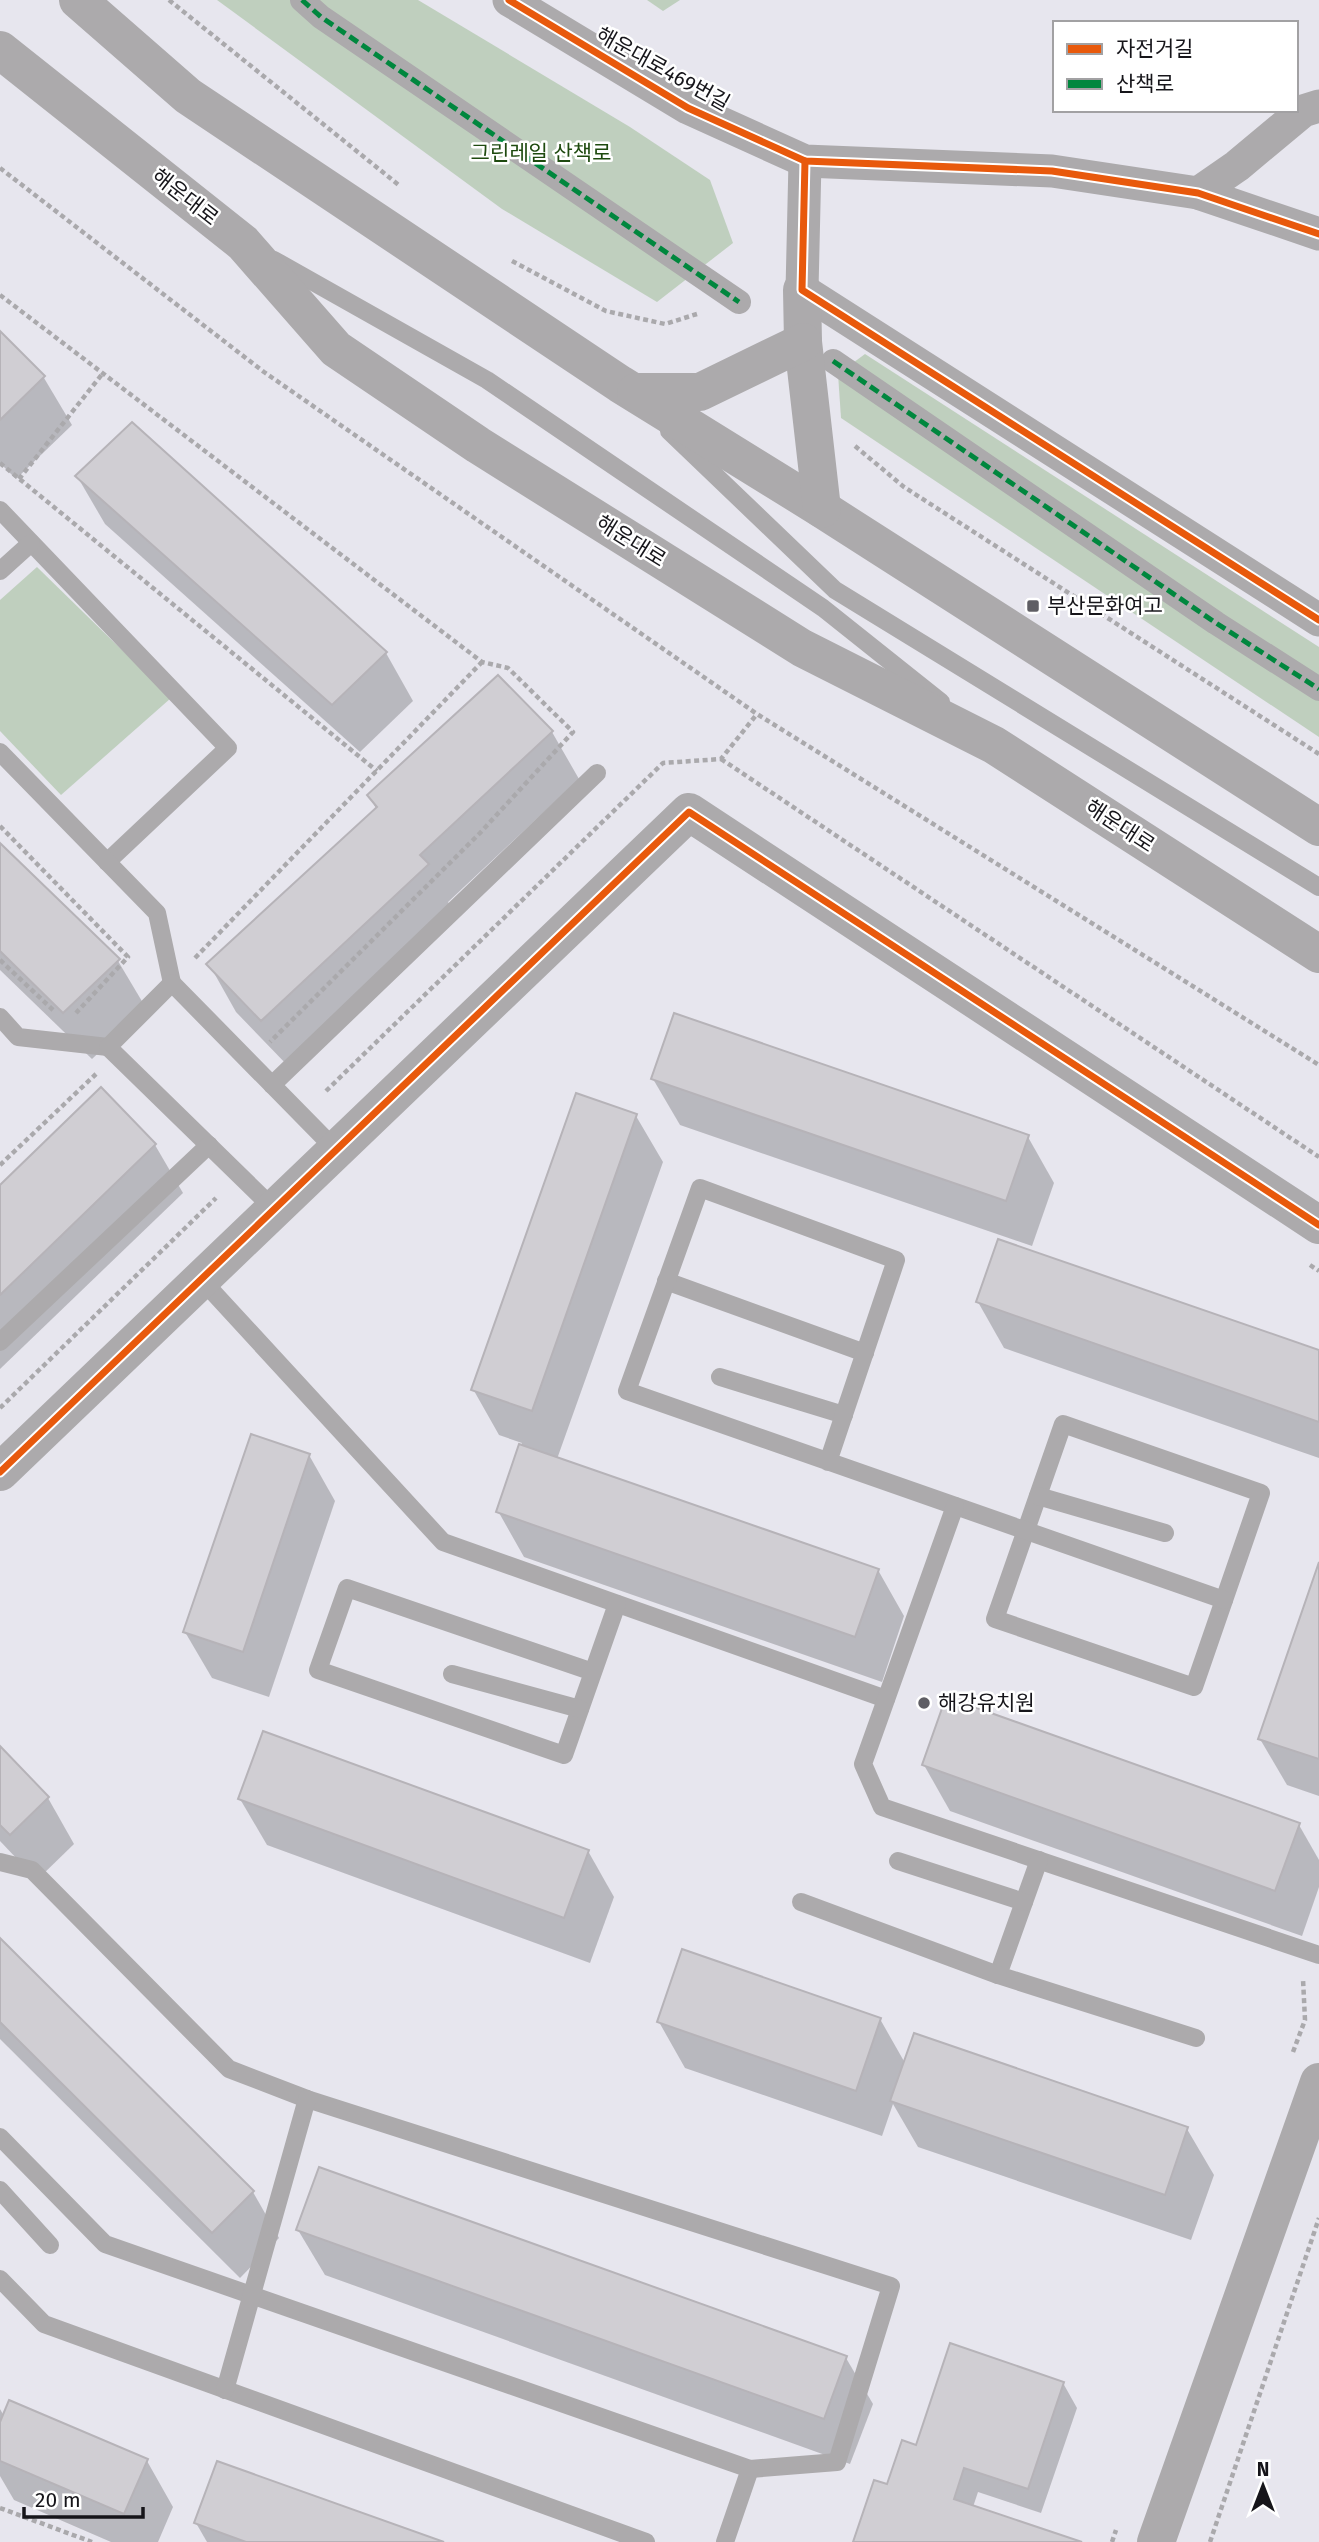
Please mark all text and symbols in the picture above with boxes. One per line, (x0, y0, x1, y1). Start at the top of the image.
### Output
legend (1053, 21, 1298, 112)
street label: 해운대로469번길 (592, 22, 734, 116)
text: 자전거길 (1116, 36, 1193, 62)
text: 산책로 (1116, 71, 1174, 97)
park label: 그린레일 산책로 (471, 140, 611, 166)
street label: 해운대로 (147, 163, 223, 231)
street label: 해운대로 (591, 509, 671, 573)
place label: 부산문화여고 (1047, 593, 1163, 619)
marker: 부산문화여고 (1025, 598, 1041, 614)
street label: 해운대로 (1081, 794, 1159, 858)
place label: 해강유치원 (938, 1690, 1035, 1716)
marker: 해강유치원 (916, 1695, 932, 1711)
north arrow (1228, 2451, 1298, 2521)
text: N (1257, 2458, 1269, 2481)
scale bar (24, 2476, 144, 2520)
text: 20 m (35, 2487, 81, 2513)

